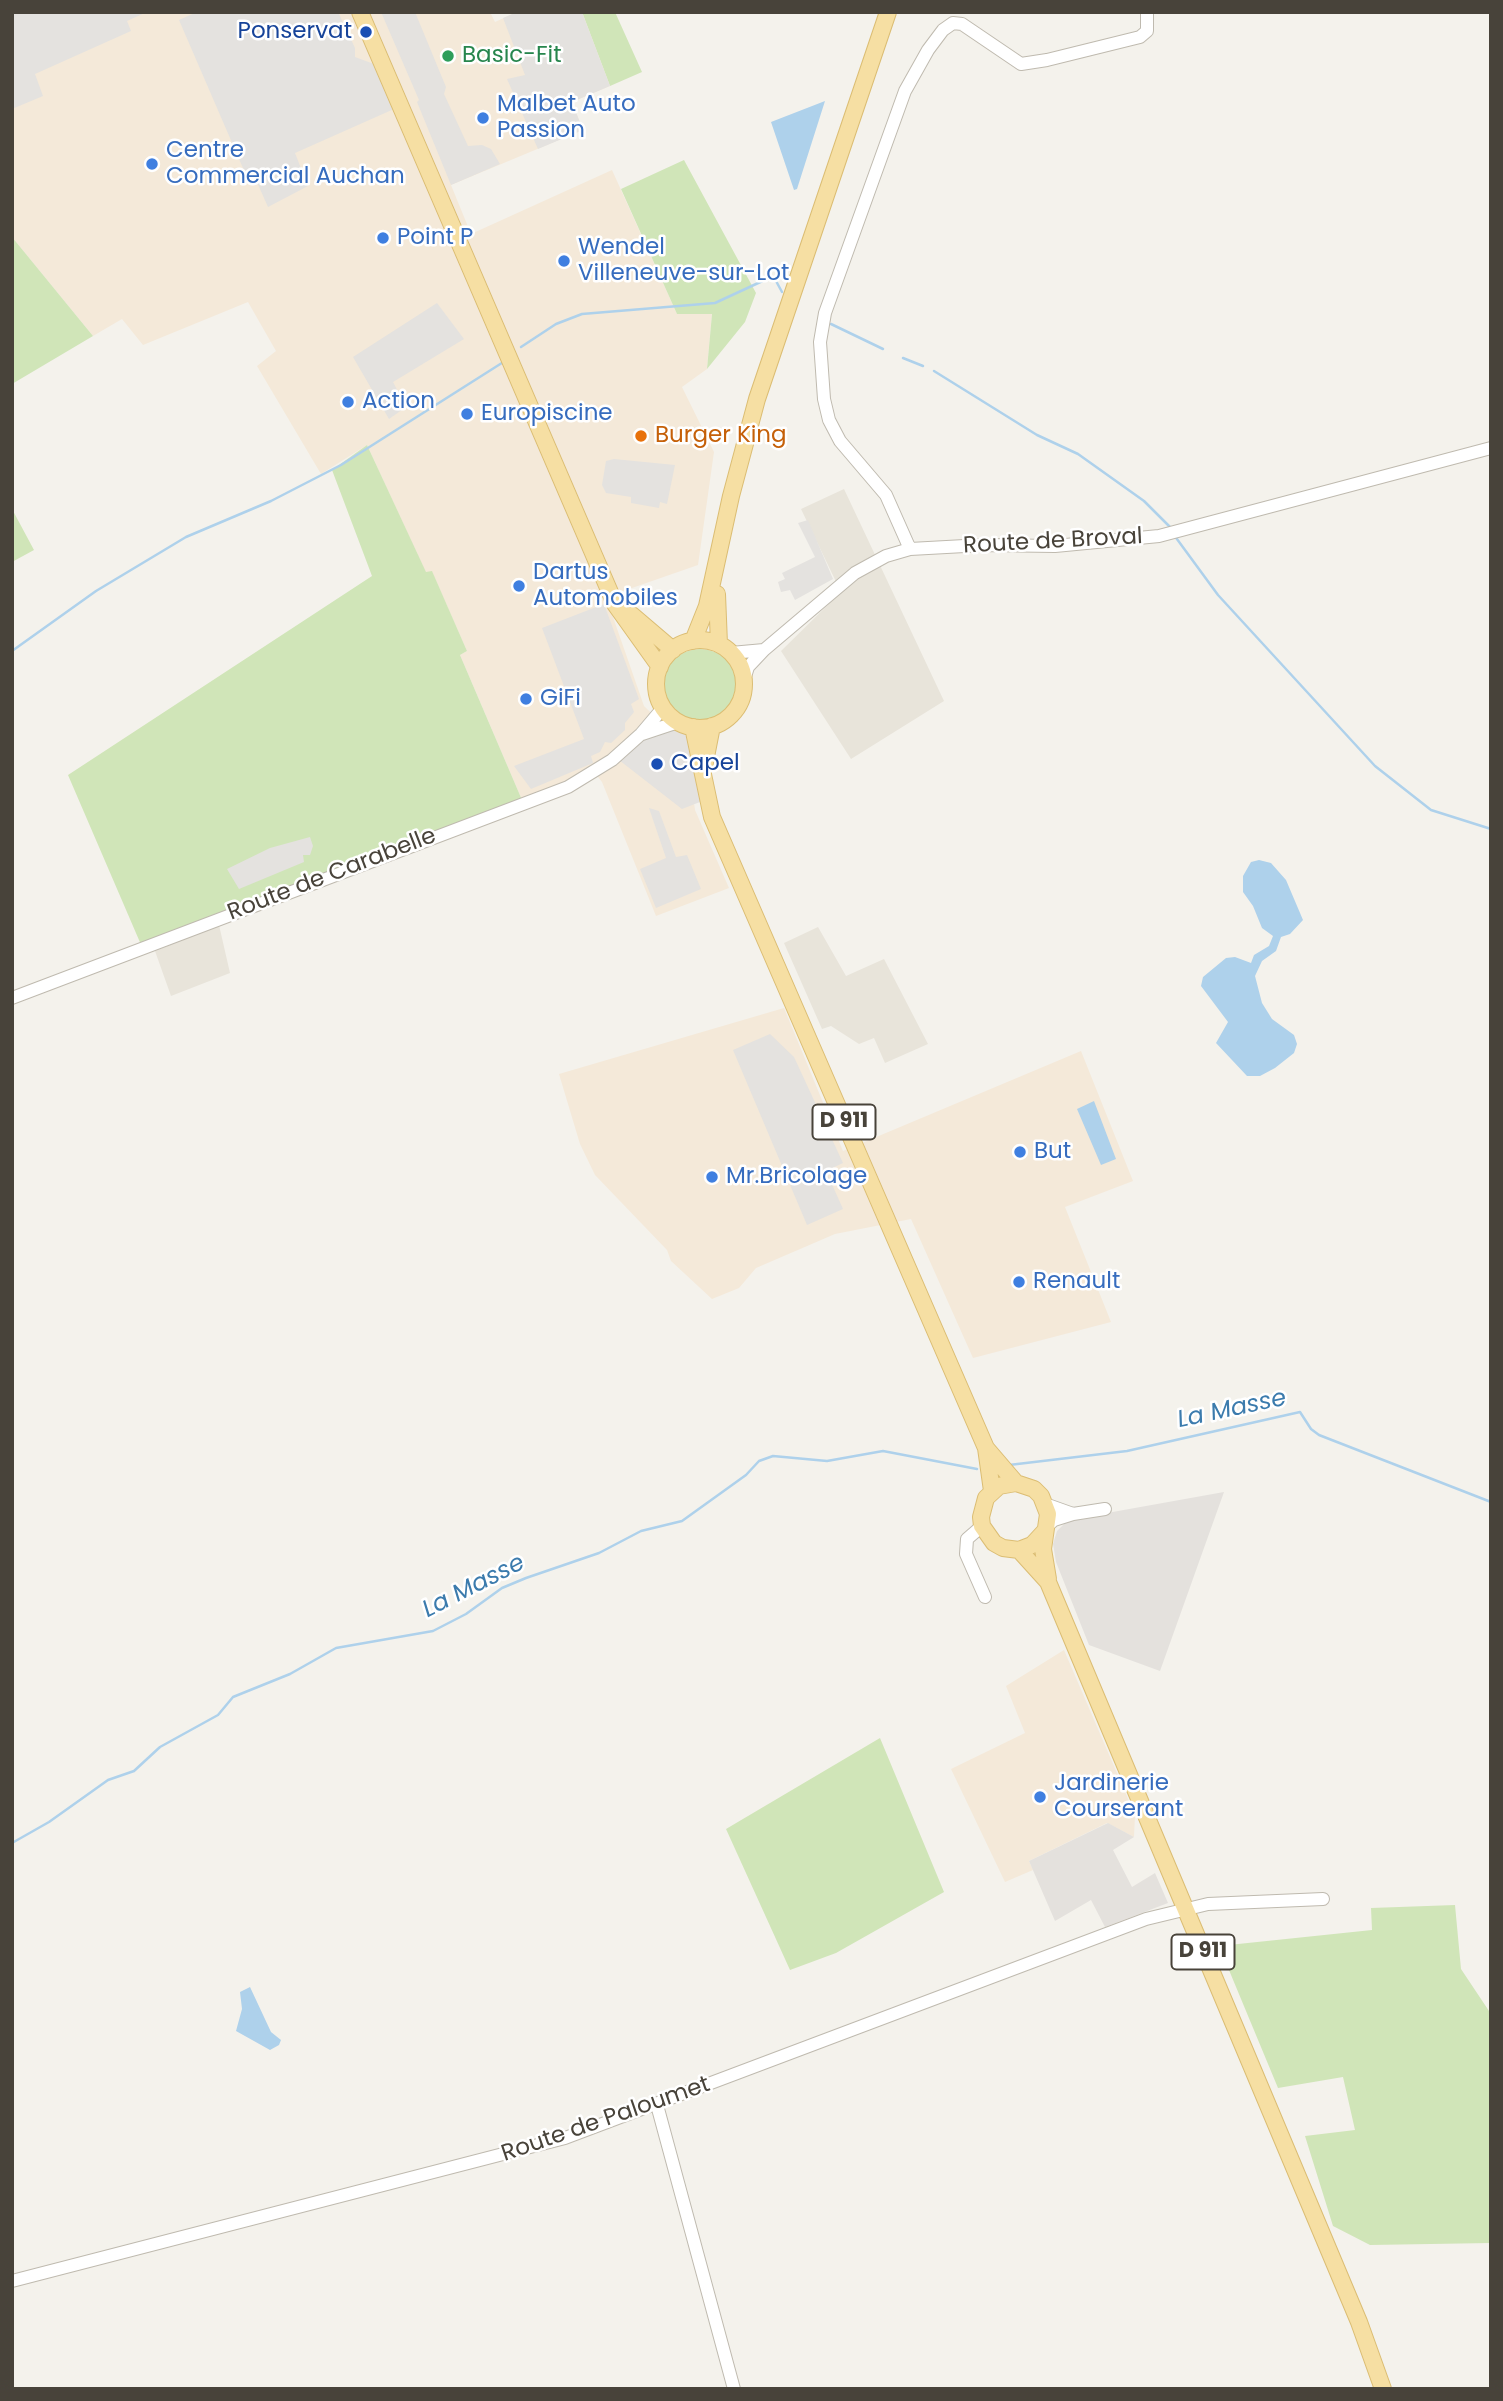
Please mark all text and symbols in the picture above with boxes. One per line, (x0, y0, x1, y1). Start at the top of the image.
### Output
place label: Ponservat (238, 18, 352, 46)
marker: Ponservat (358, 24, 374, 40)
place label: Basic-Fit (462, 42, 562, 70)
marker: Basic-Fit (440, 48, 456, 64)
place label: Malbet Auto Passion (497, 91, 636, 145)
marker: Malbet Auto Passion (475, 110, 491, 126)
place label: Centre Commercial Auchan (166, 137, 405, 191)
marker: Centre Commercial Auchan (144, 156, 160, 172)
place label: Point P (397, 224, 473, 252)
marker: Point P (375, 230, 391, 246)
place label: Wendel Villeneuve-sur-Lot (578, 234, 789, 288)
marker: Wendel Villeneuve-sur-Lot (556, 253, 572, 269)
place label: Action (362, 388, 435, 416)
marker: Action (340, 394, 356, 410)
place label: Europiscine (481, 400, 613, 428)
marker: Europiscine (459, 406, 475, 422)
place label: Burger King (655, 422, 787, 450)
marker: Burger King (633, 428, 649, 444)
street label: Route de Broval (963, 524, 1143, 560)
place label: Dartus Automobiles (533, 559, 678, 613)
marker: Dartus Automobiles (511, 578, 527, 594)
place label: GiFi (540, 685, 581, 713)
marker: GiFi (518, 691, 534, 707)
place label: Capel (671, 750, 740, 778)
marker: Capel (649, 756, 665, 772)
street label: Route de Carabelle (224, 823, 440, 927)
road number: D 911 (812, 1104, 876, 1140)
place label: But (1034, 1138, 1071, 1166)
marker: But (1012, 1144, 1028, 1160)
place label: Mr.Bricolage (726, 1163, 867, 1191)
marker: Mr.Bricolage (704, 1169, 720, 1185)
place label: Renault (1033, 1268, 1120, 1296)
marker: Renault (1011, 1274, 1027, 1290)
water label: La Masse (1175, 1384, 1289, 1436)
water label: La Masse (418, 1549, 530, 1625)
place label: Jardinerie Courserant (1054, 1770, 1183, 1824)
marker: Jardinerie Courserant (1032, 1789, 1048, 1805)
road number: D 911 (1172, 1934, 1234, 1969)
street label: Route de Paloumet (498, 2071, 714, 2169)

